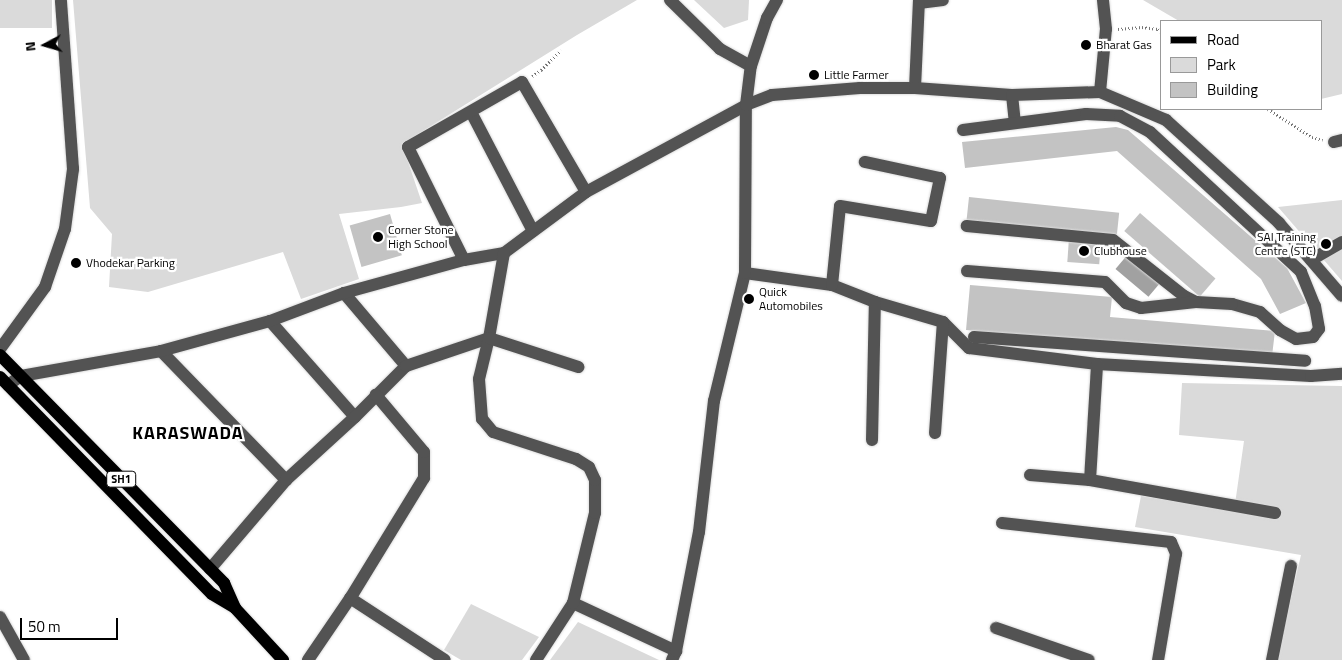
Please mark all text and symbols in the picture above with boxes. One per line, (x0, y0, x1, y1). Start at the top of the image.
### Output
north arrow (20, 20, 70, 70)
legend (1160, 20, 1322, 110)
text: Road (1207, 28, 1239, 51)
place label: Bharat Gas (1096, 38, 1152, 52)
marker: Bharat Gas (1080, 39, 1092, 51)
text: N (19, 41, 41, 53)
text: Park (1207, 53, 1236, 76)
place label: Little Farmer (824, 68, 889, 82)
marker: Little Farmer (808, 69, 820, 81)
text: Building (1207, 78, 1258, 101)
place label: Corner Stone High School (388, 223, 454, 251)
place label: SAI Training Centre (STC) (1255, 230, 1316, 258)
marker: Corner Stone High School (372, 231, 384, 243)
marker: SAI Training Centre (STC) (1320, 238, 1332, 250)
place label: Clubhouse (1094, 244, 1147, 258)
marker: Clubhouse (1078, 245, 1090, 257)
place label: Vhodekar Parking (86, 256, 175, 270)
marker: Vhodekar Parking (70, 257, 82, 269)
place label: Quick Automobiles (759, 285, 823, 313)
marker: Quick Automobiles (743, 293, 755, 305)
district label: KARASWADA (131, 422, 245, 444)
road number: SH1 (106, 470, 136, 488)
scale bar (22, 608, 120, 640)
text: 50 m (28, 615, 61, 638)

